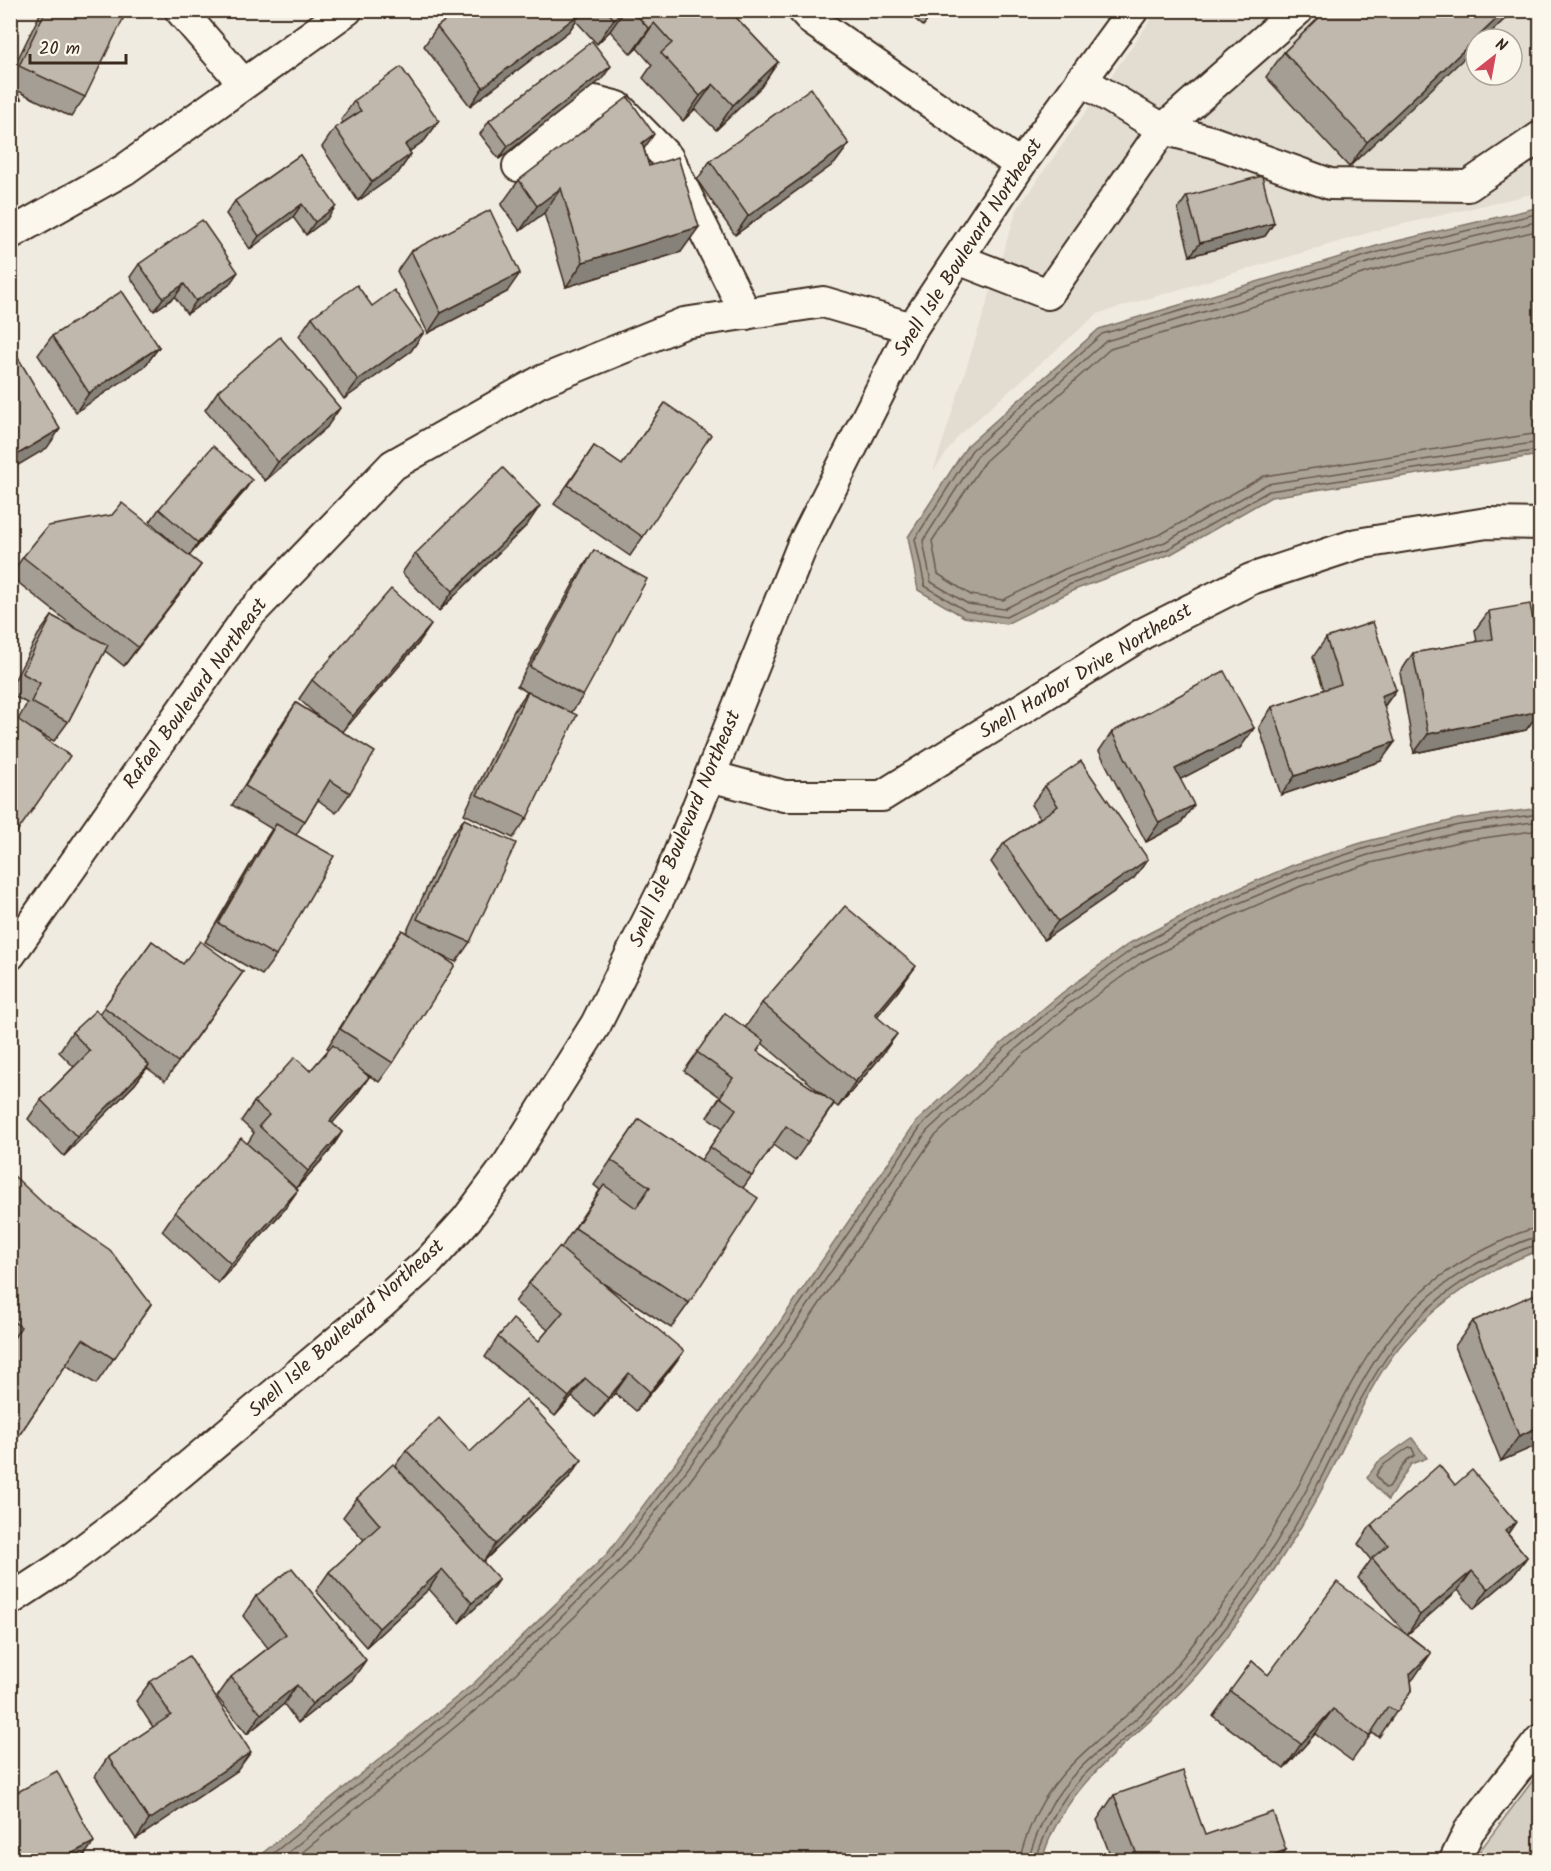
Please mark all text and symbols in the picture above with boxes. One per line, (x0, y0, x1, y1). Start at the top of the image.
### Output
scale bar (30, 27, 126, 65)
north arrow (1464, 27, 1524, 87)
text: N (1490, 32, 1512, 59)
text: 20 m (39, 35, 80, 64)
street label: Snell Isle Boulevard Northeast (886, 132, 1052, 364)
street label: Rafael Boulevard Northeast (115, 591, 277, 796)
street label: Snell Harbor Drive Northeast (973, 595, 1199, 748)
street label: Snell Isle Boulevard Northeast (621, 705, 751, 953)
street label: Snell Isle Boulevard Northeast (242, 1232, 453, 1426)

